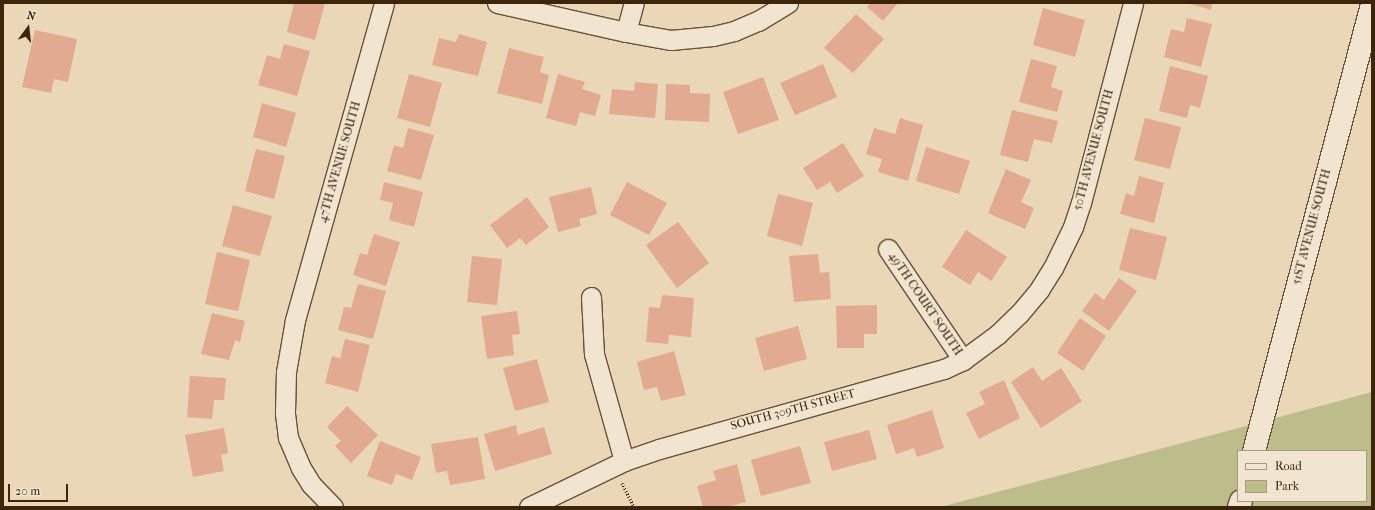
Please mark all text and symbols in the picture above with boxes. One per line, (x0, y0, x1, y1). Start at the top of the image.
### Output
north arrow (8, 8, 48, 48)
text: N (26, 9, 37, 23)
street label: 50TH AVENUE SOUTH (1071, 88, 1117, 212)
street label: 47TH AVENUE SOUTH (316, 100, 364, 224)
street label: 51ST AVENUE SOUTH (1290, 168, 1334, 286)
street label: 49TH COURT SOUTH (885, 250, 965, 358)
street label: SOUTH 309TH STREET (729, 386, 857, 434)
legend (1237, 450, 1367, 502)
text: Road (1275, 459, 1302, 473)
scale bar (10, 476, 70, 502)
text: Park (1275, 479, 1299, 493)
text: 20 m (15, 484, 40, 498)

